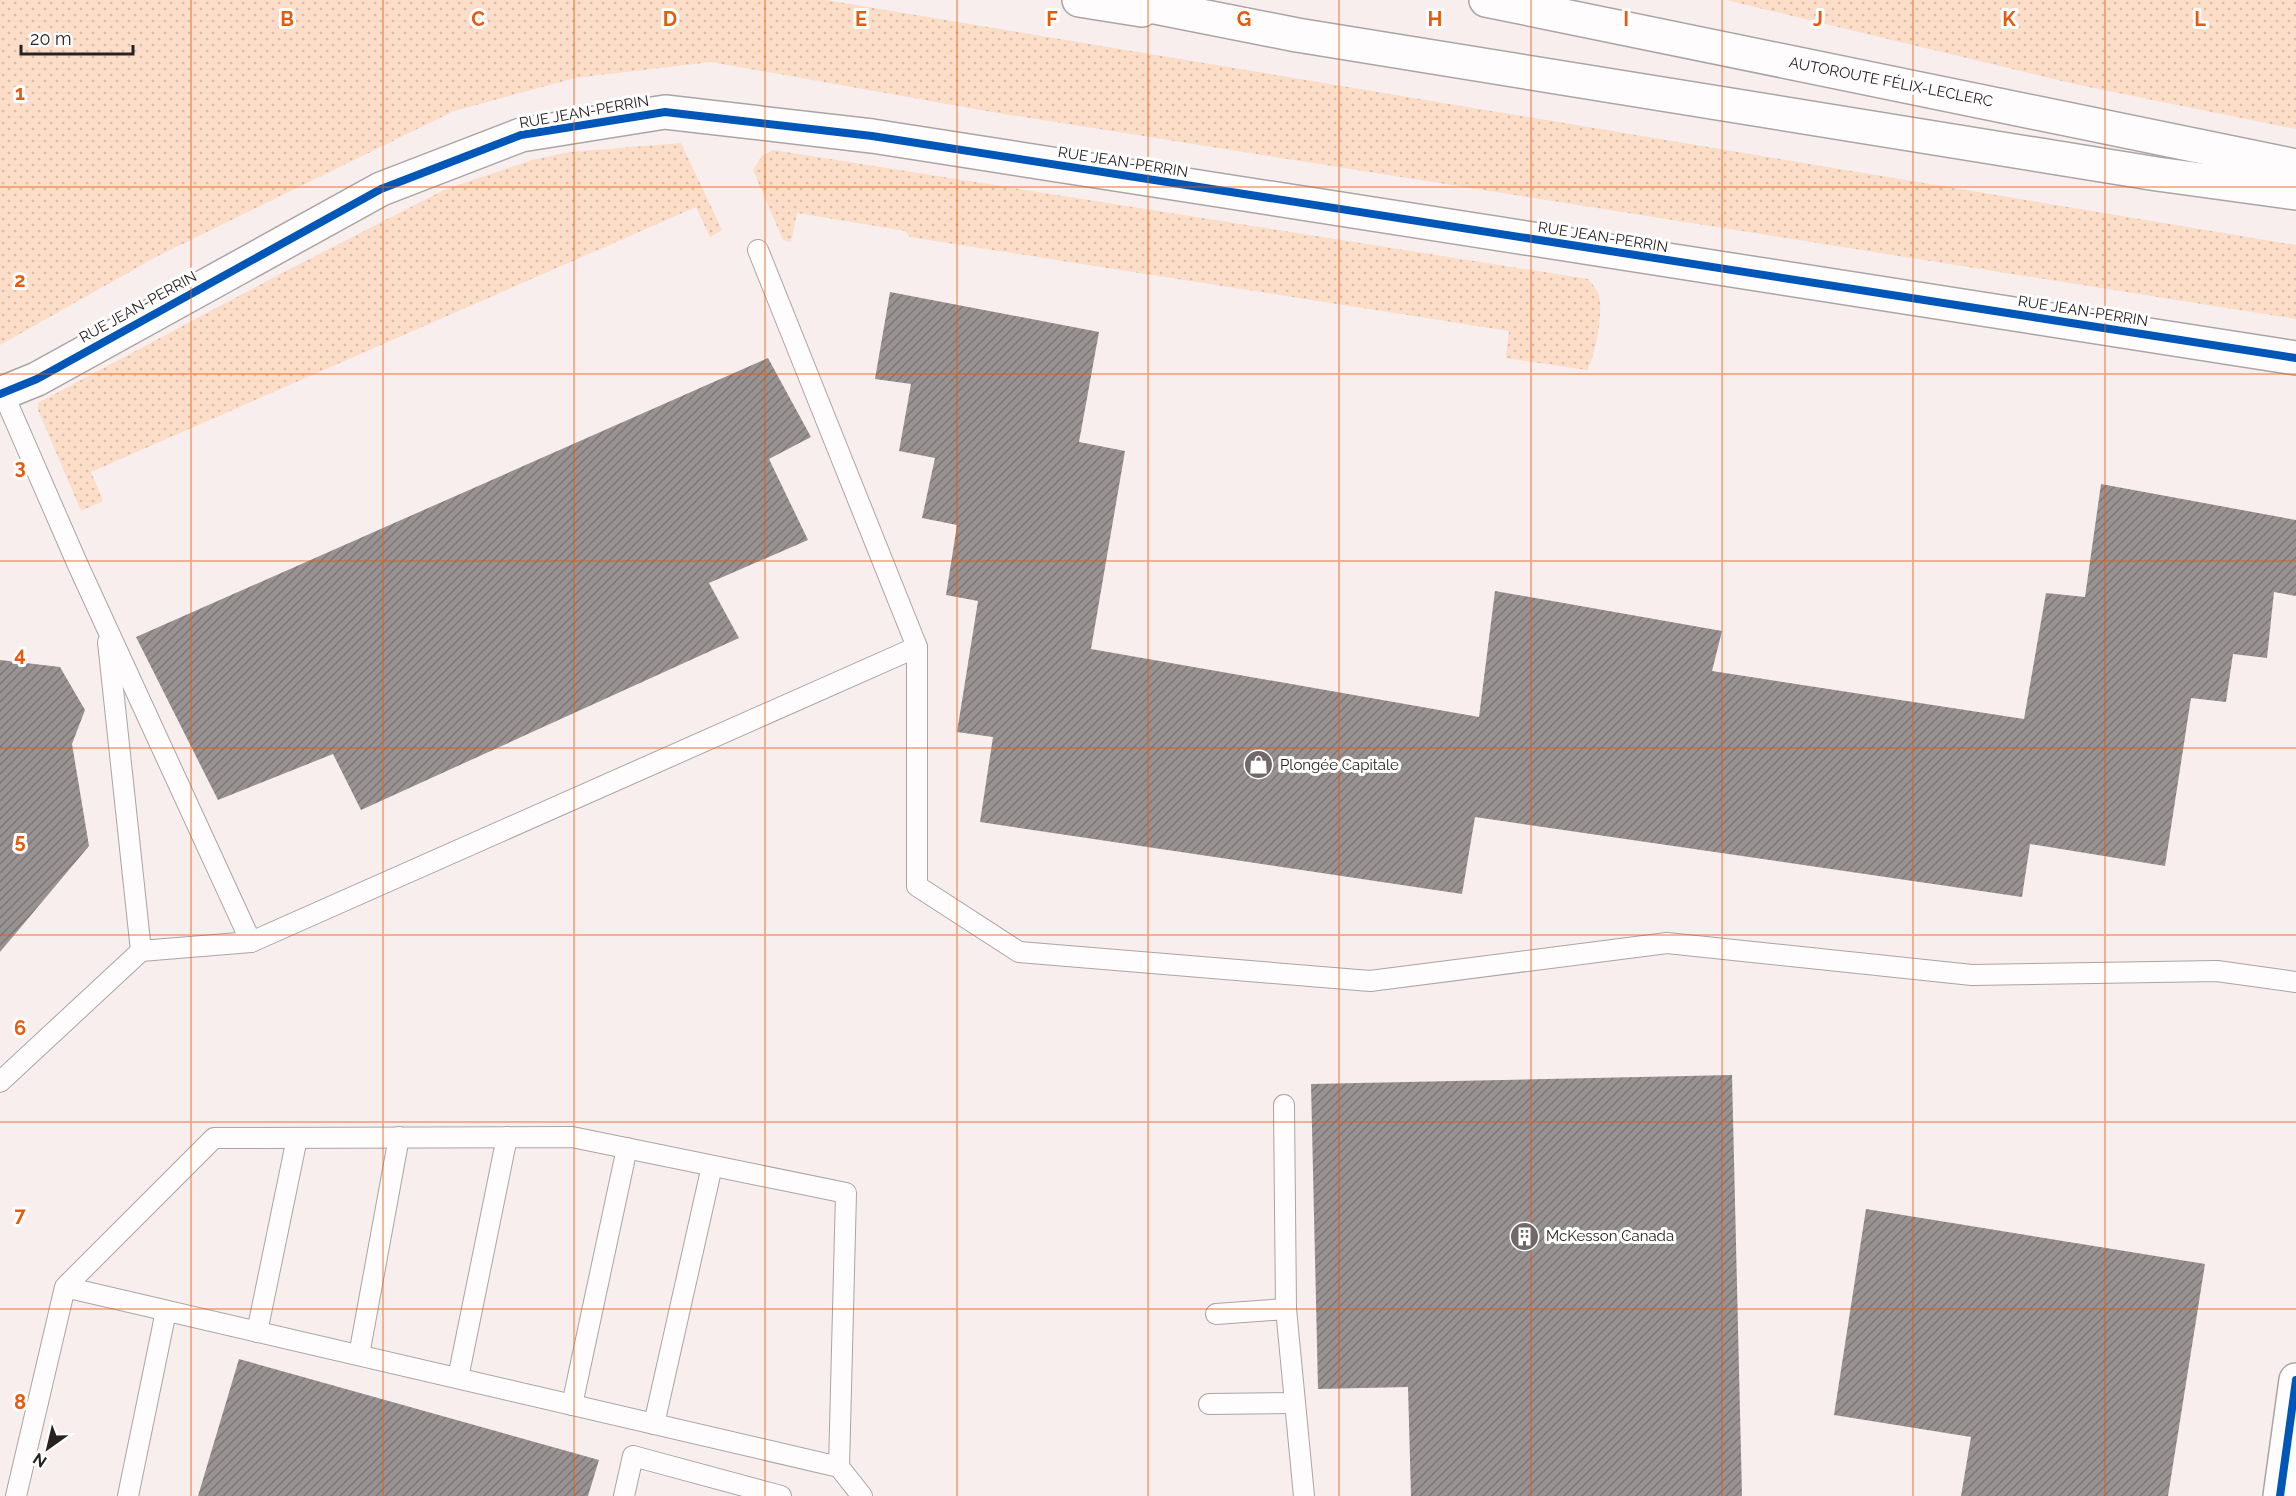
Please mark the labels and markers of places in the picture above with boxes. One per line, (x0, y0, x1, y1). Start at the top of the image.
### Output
shop icon: Plongée Capitale (1243, 749, 1275, 781)
place label: Plongée Capitale (1280, 756, 1399, 774)
building icon: McKesson Canada (1509, 1220, 1541, 1252)
place label: McKesson Canada (1546, 1227, 1674, 1245)

